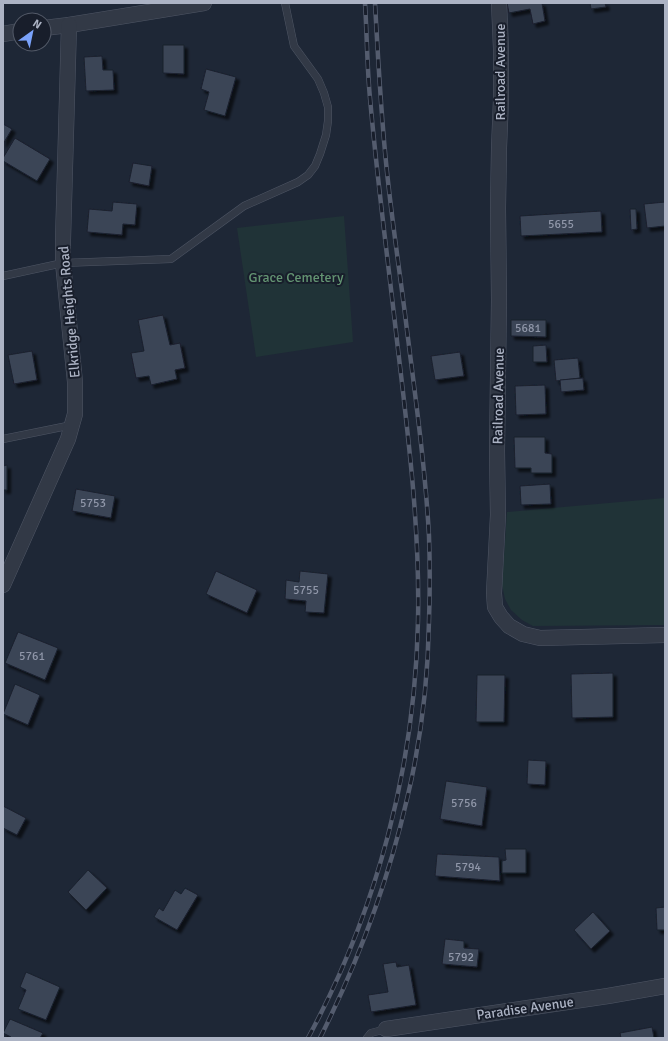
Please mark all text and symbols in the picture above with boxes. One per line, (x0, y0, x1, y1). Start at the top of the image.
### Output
north arrow (12, 12, 52, 52)
text: N (30, 16, 44, 32)
street label: Railroad Avenue (492, 24, 509, 120)
house number: 5655 (548, 217, 574, 232)
street label: Elkridge Heights Road (55, 245, 84, 379)
park label: Grace Cemetery (248, 269, 344, 286)
house number: 5681 (515, 321, 541, 336)
street label: Railroad Avenue (489, 347, 508, 445)
house number: 5753 (80, 496, 106, 511)
house number: 5755 (293, 583, 319, 598)
house number: 5761 (19, 649, 45, 664)
house number: 5756 (451, 796, 477, 811)
house number: 5794 (455, 860, 481, 875)
house number: 5792 (448, 950, 474, 965)
street label: Paradise Avenue (475, 993, 575, 1024)

